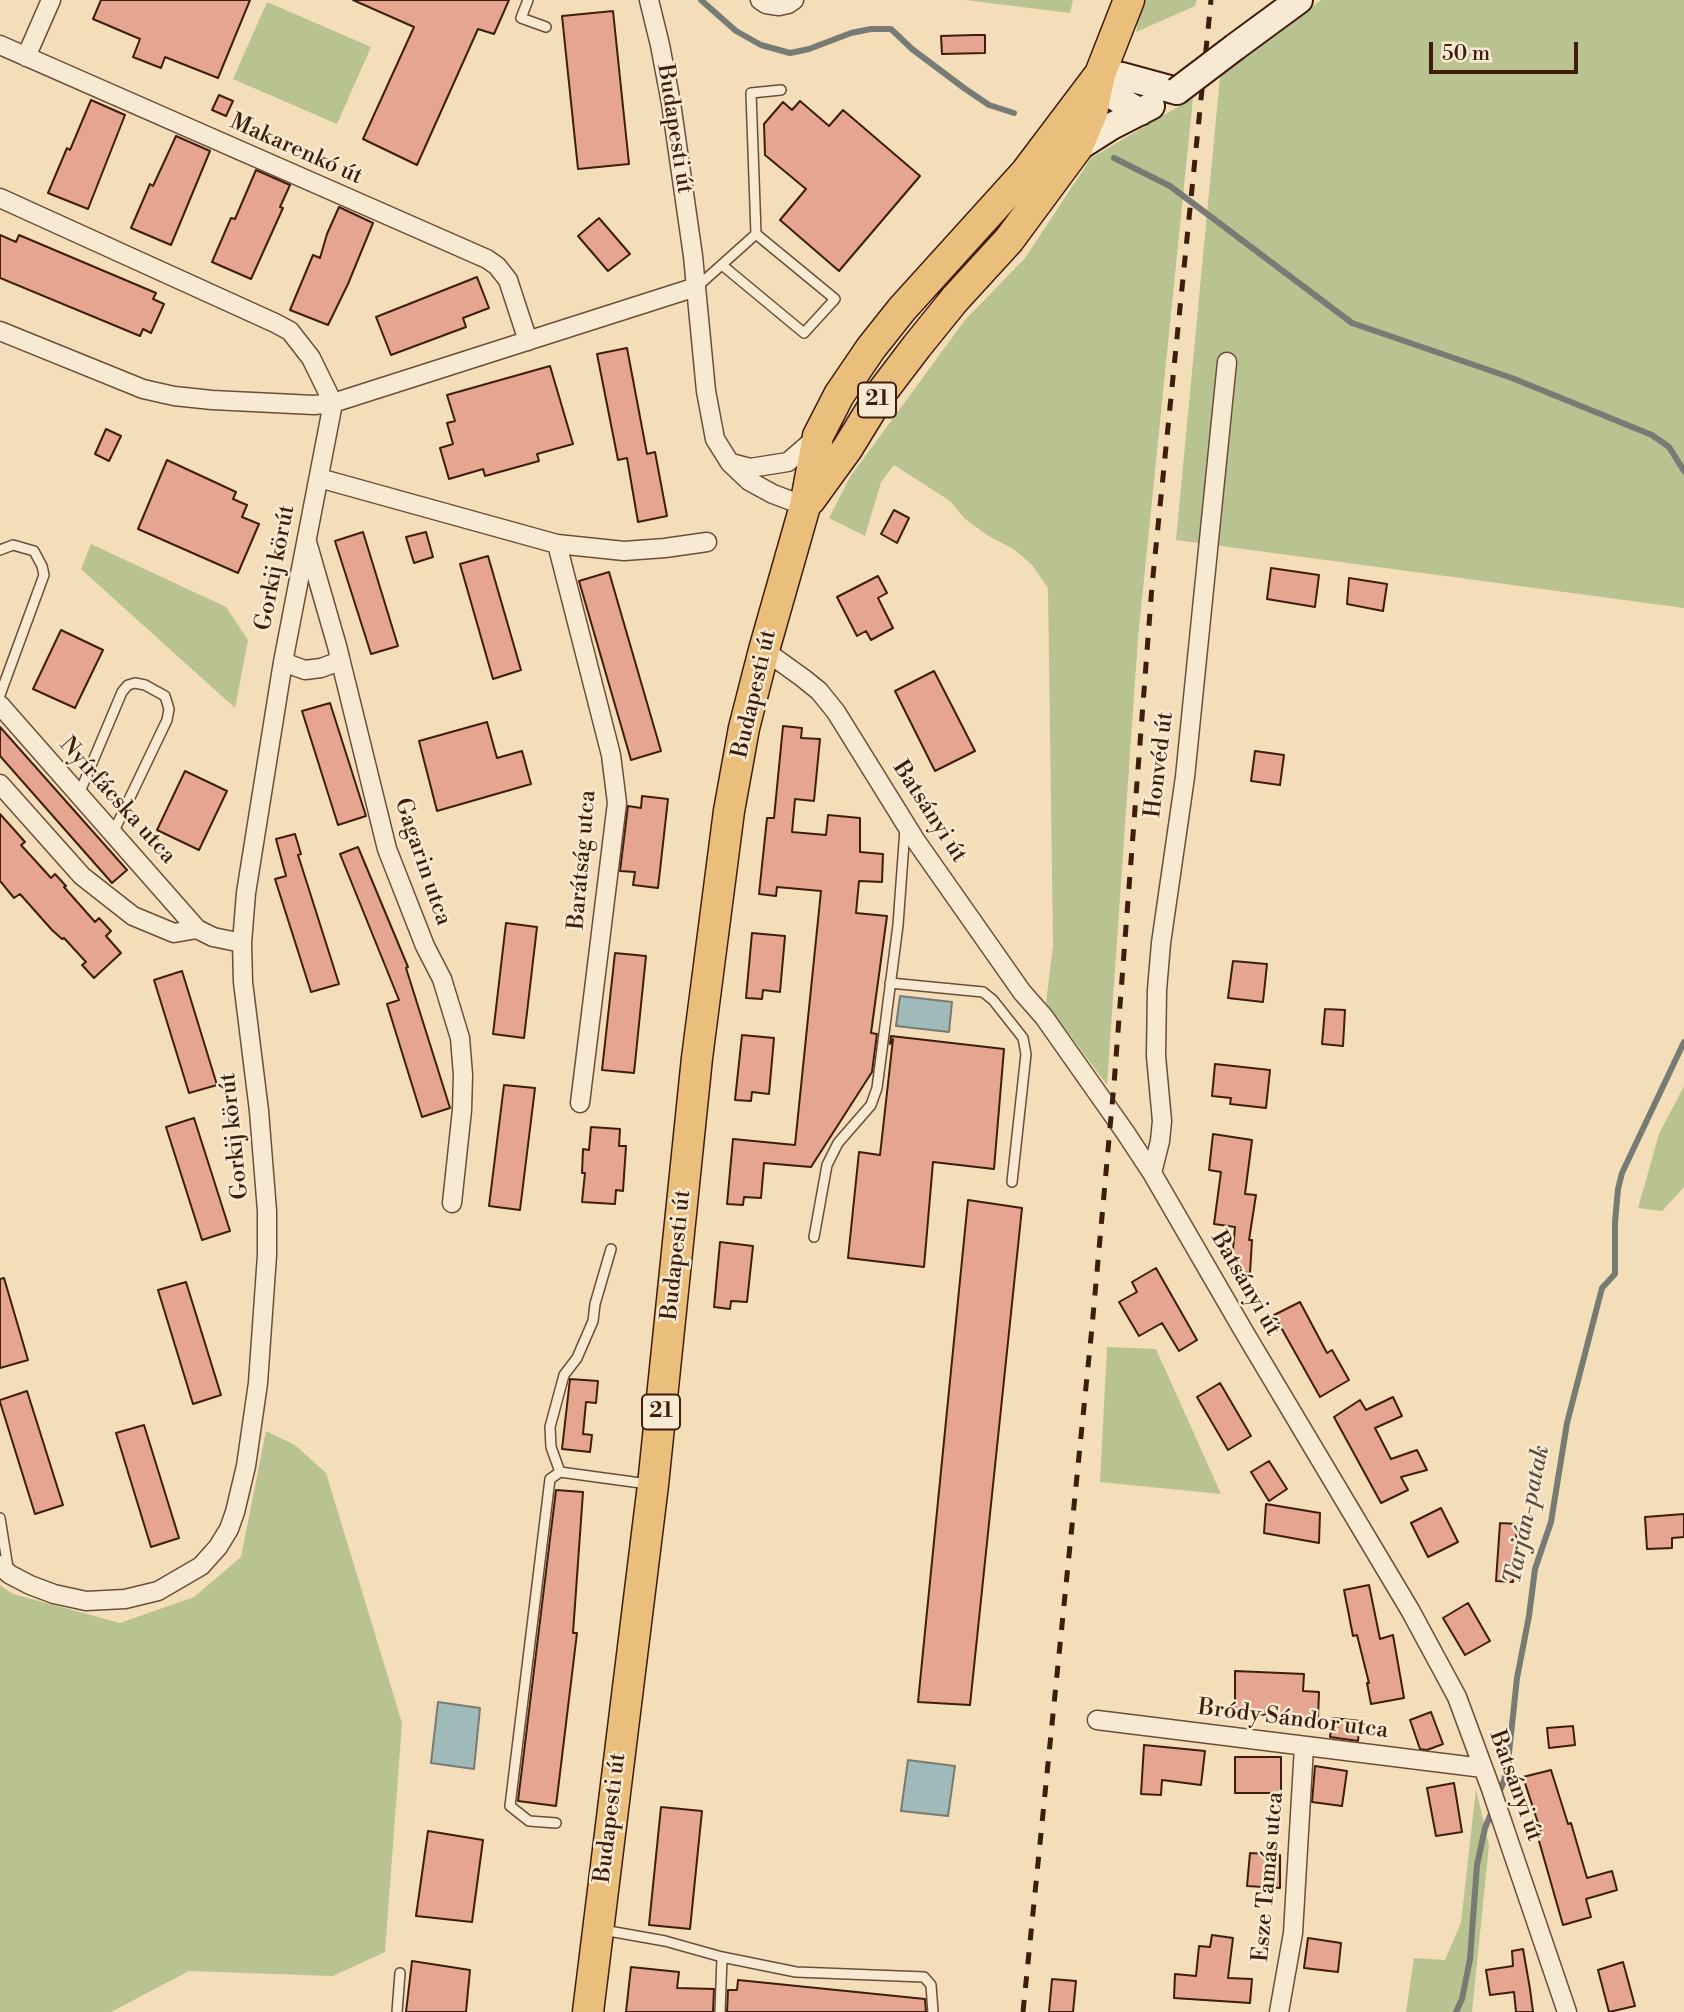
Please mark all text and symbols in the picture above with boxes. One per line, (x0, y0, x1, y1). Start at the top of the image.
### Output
scale bar (1432, 28, 1581, 72)
text: 50 m (1442, 41, 1490, 67)
street label: Budapesti út (650, 62, 698, 196)
street label: Makarenkó út (225, 109, 367, 191)
road number: 21 (858, 382, 896, 418)
street label: Gorkij körút (250, 503, 302, 633)
street label: Budapesti út (727, 627, 783, 761)
street label: Honvéd út (1140, 710, 1180, 820)
street label: Nyírfácska utca (53, 732, 181, 870)
street label: Batsányi út (886, 756, 972, 868)
street label: Barátság utca (563, 789, 603, 931)
street label: Gagarin utca (387, 795, 457, 929)
street label: Gorkij körút (215, 1071, 255, 1201)
street label: Budapesti út (656, 1188, 698, 1322)
street label: Batsányi út (1204, 1227, 1286, 1341)
road number: 21 (642, 1394, 680, 1430)
water label: Tarján-patak (1499, 1443, 1557, 1587)
street label: Bródy Sándor utca (1196, 1695, 1390, 1745)
street label: Batsányi út (1482, 1727, 1548, 1845)
street label: Budapesti út (589, 1751, 633, 1885)
street label: Esze Tamás utca (1248, 1791, 1290, 1963)

